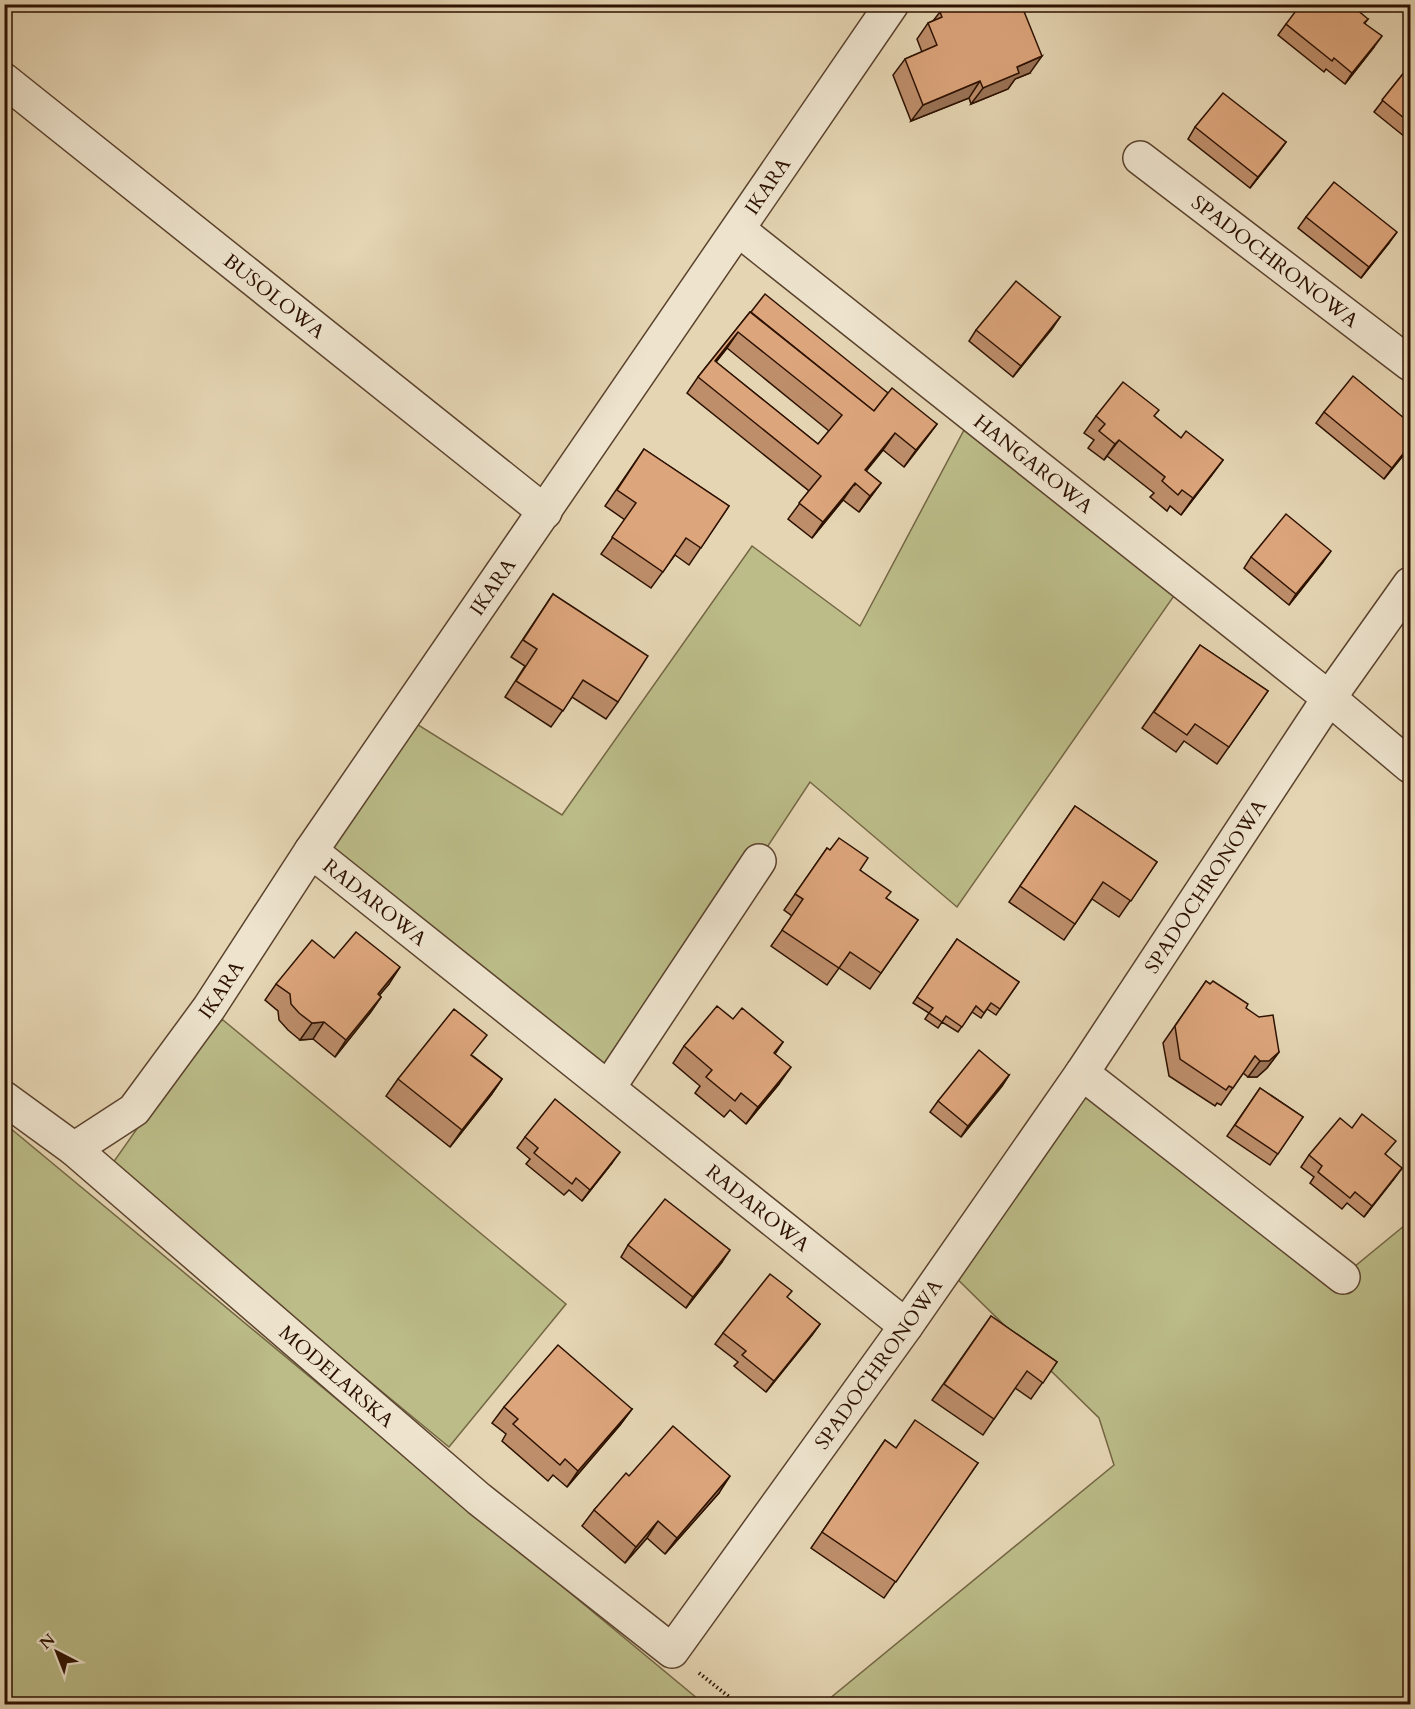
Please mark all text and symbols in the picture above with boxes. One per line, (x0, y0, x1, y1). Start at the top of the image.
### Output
street label: IKARA (738, 151, 797, 220)
street label: SPADOCHRONOWA (1186, 189, 1365, 334)
street label: BUSOLOWA (218, 247, 331, 346)
street label: HANGAROWA (968, 408, 1099, 520)
street label: IKARA (464, 552, 522, 621)
street label: SPADOCHRONOWA (1138, 793, 1273, 979)
street label: RADAROWA (317, 853, 433, 953)
street label: IKARA (192, 955, 250, 1025)
street label: RADAROWA (700, 1158, 816, 1259)
street label: SPADOCHRONOWA (809, 1273, 949, 1455)
street label: MODELARSKA (273, 1319, 400, 1434)
north arrow (27, 1622, 87, 1682)
text: N (35, 1629, 60, 1654)

